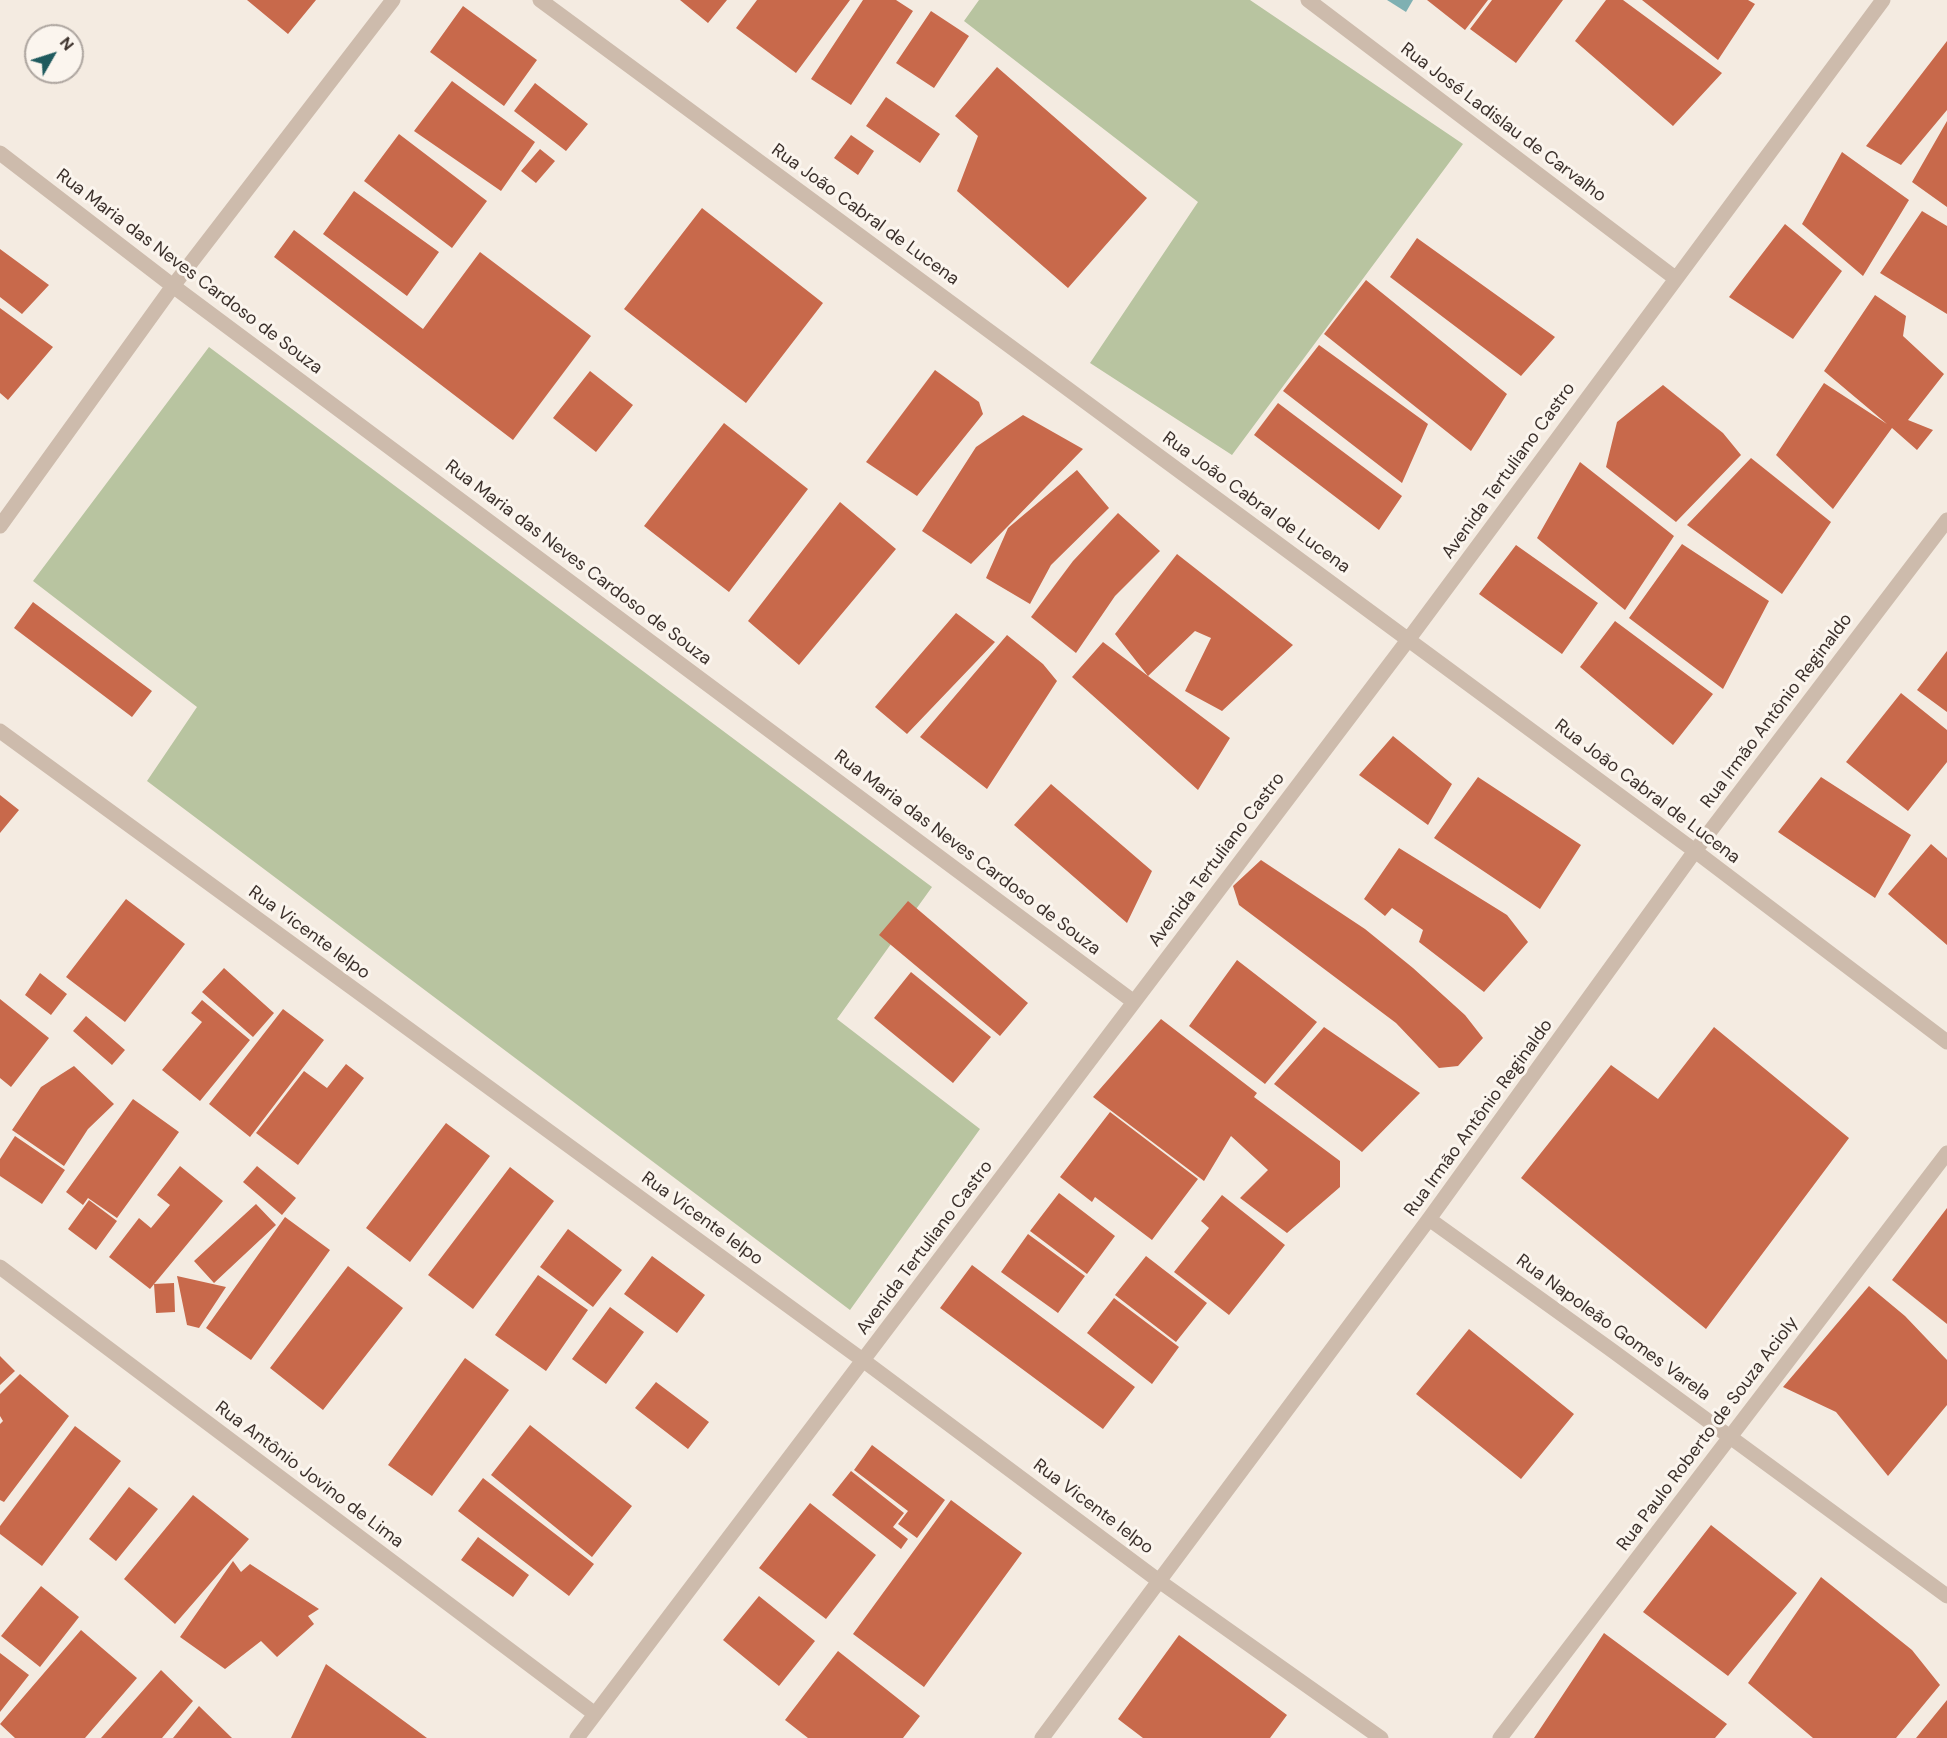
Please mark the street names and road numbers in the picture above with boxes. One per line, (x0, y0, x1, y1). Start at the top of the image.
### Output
street label: Rua José Ladislau de Carvalho (1396, 39, 1610, 207)
street label: Rua João Cabral de Lucena (767, 140, 963, 290)
street label: Rua Maria das Neves Cardoso de Souza (52, 165, 326, 379)
street label: Avenida Tertuliano Castro (1438, 379, 1580, 563)
street label: Rua João Cabral de Lucena (1158, 428, 1354, 578)
street label: Rua Maria das Neves Cardoso de Souza (441, 456, 715, 670)
street label: Rua Irmão Antônio Reginaldo (1697, 609, 1857, 813)
street label: Rua João Cabral de Lucena (1550, 715, 1744, 869)
street label: Rua Maria das Neves Cardoso de Souza (830, 746, 1104, 960)
street label: Avenida Tertuliano Castro (1144, 769, 1290, 951)
street label: Rua Vicente Ielpo (244, 882, 374, 984)
street label: Rua Irmão Antônio Reginaldo (1400, 1015, 1558, 1221)
street label: Avenida Tertuliano Castro (852, 1157, 998, 1339)
street label: Rua Vicente Ielpo (637, 1168, 767, 1270)
street label: Rua Napoleão Gomes Varela (1512, 1250, 1714, 1406)
street label: Rua Paulo Roberto de Souza Acioly (1613, 1313, 1803, 1555)
street label: Rua Antônio Jovino de Lima (211, 1397, 407, 1553)
street label: Rua Vicente Ielpo (1029, 1455, 1157, 1559)

